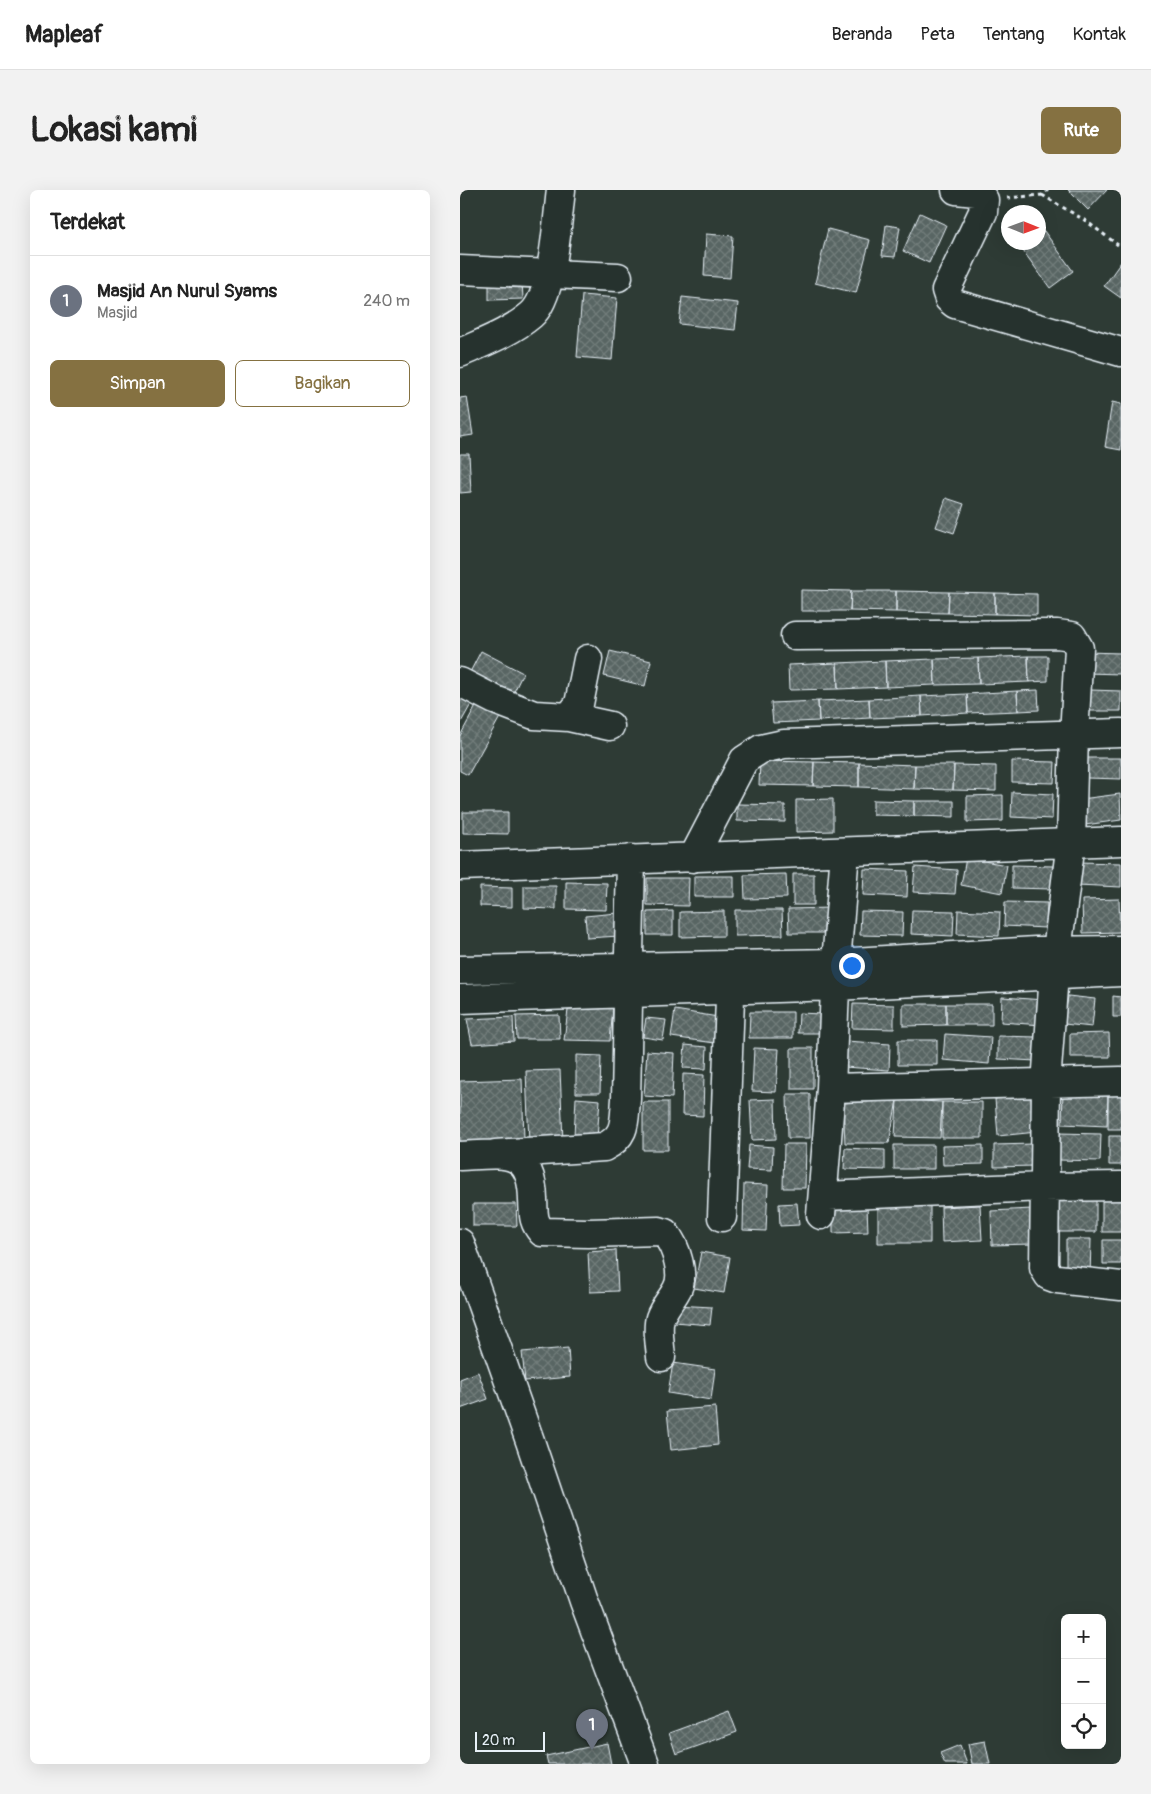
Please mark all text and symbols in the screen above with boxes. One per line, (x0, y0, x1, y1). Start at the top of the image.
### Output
text: Mapleaf (25, 20, 103, 49)
text: Beranda (832, 23, 892, 46)
text: Peta (920, 23, 955, 46)
text: Tentang (983, 23, 1045, 46)
text: Kontak (1073, 23, 1126, 46)
button: Rute (1041, 107, 1121, 154)
text: Lokasi kami (30, 108, 197, 152)
north arrow (1001, 205, 1046, 250)
text: Terdekat (50, 209, 125, 236)
text: Masjid An Nurul Syams (97, 279, 277, 303)
text: 1 (63, 291, 69, 311)
text: 240 m (363, 291, 410, 311)
text: Masjid (97, 303, 137, 323)
button: Simpan (50, 360, 225, 407)
button: Bagikan (235, 360, 410, 407)
your location (839, 953, 865, 979)
map controls (1061, 1614, 1106, 1749)
button: + (1061, 1614, 1106, 1659)
button: − (1061, 1659, 1106, 1704)
button: locate (1061, 1704, 1106, 1749)
pin: 1 (576, 1709, 608, 1750)
scale bar (475, 1729, 545, 1752)
text: 20 m (482, 1732, 515, 1749)

